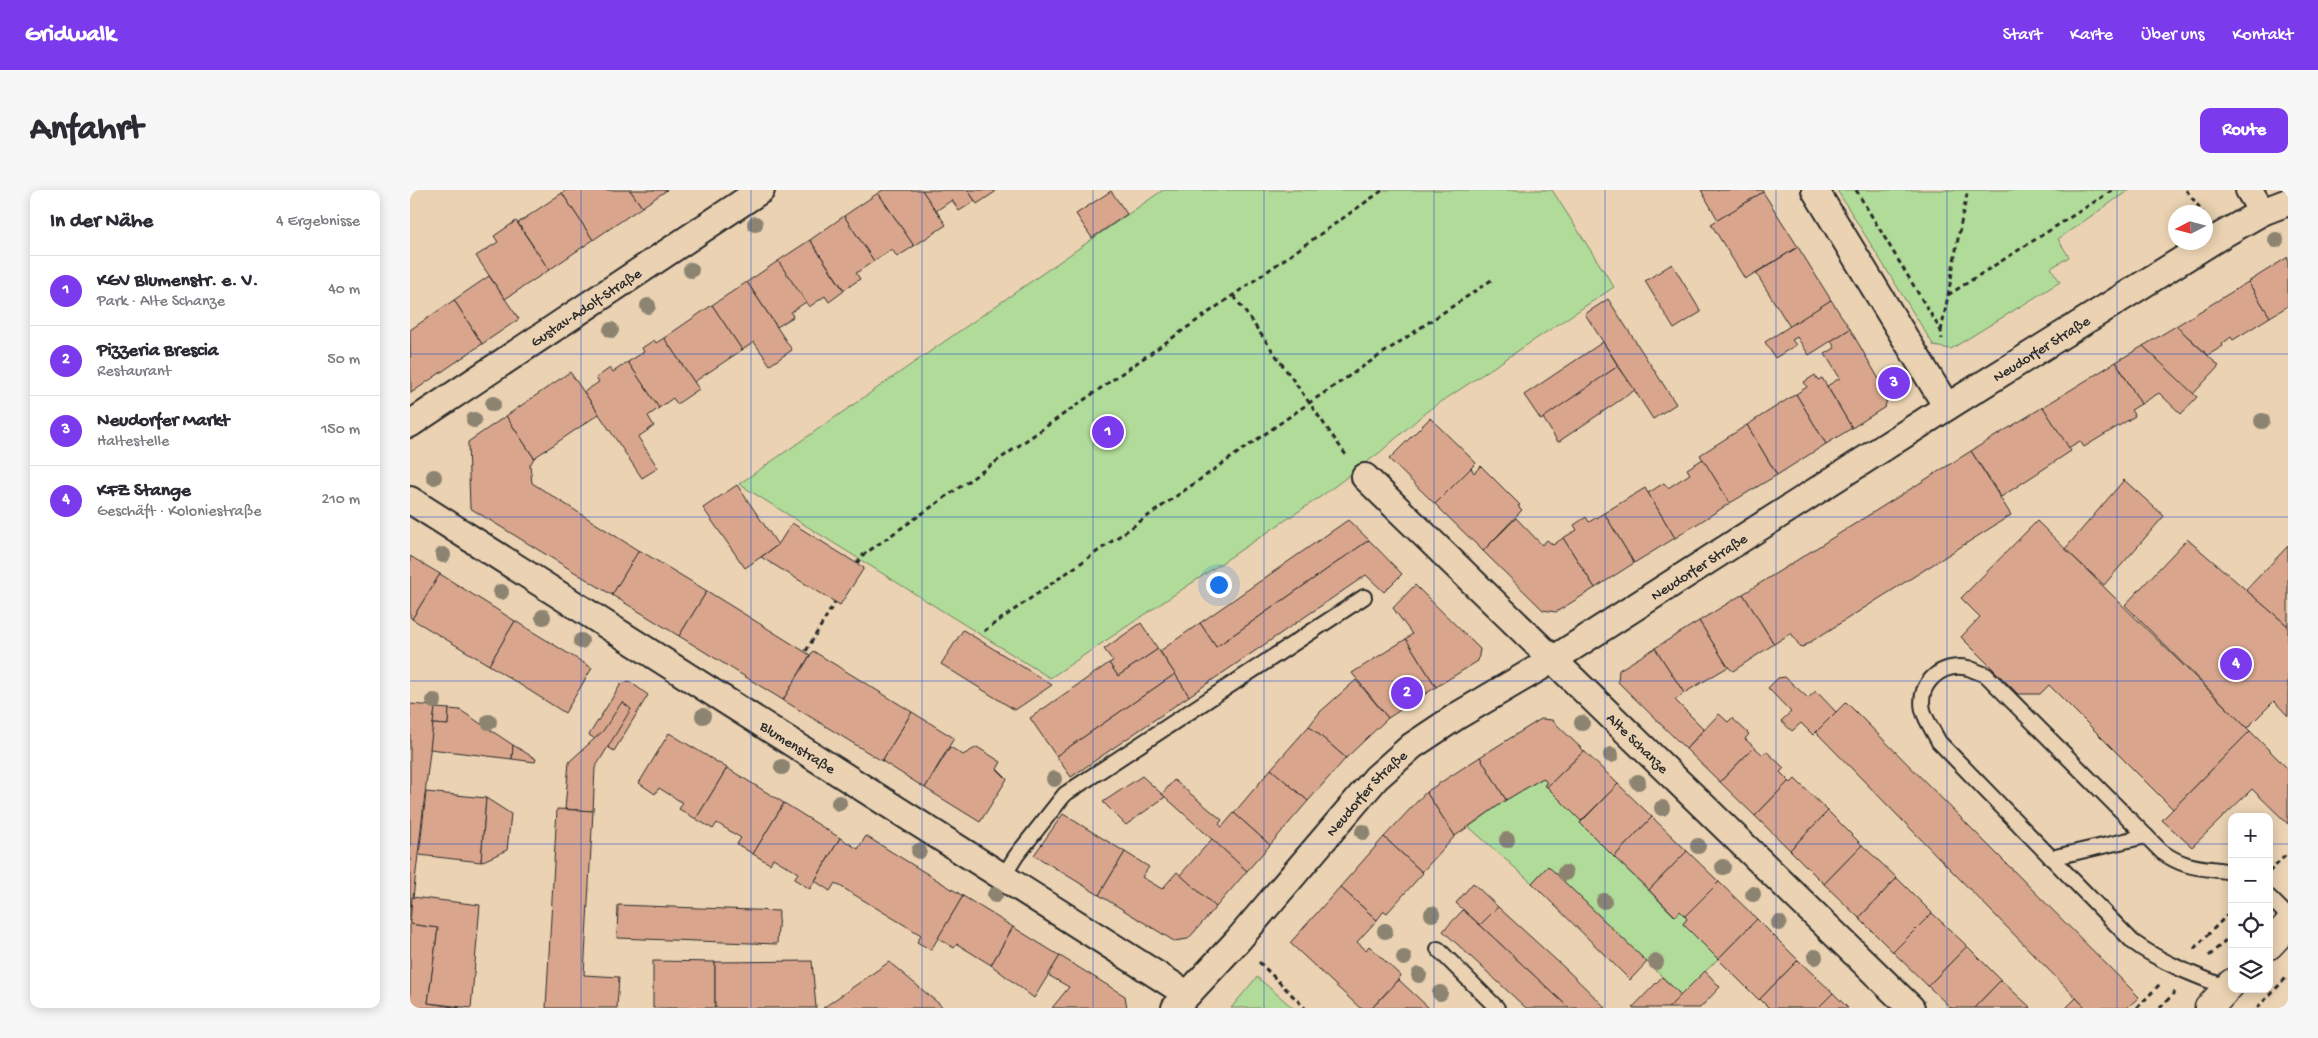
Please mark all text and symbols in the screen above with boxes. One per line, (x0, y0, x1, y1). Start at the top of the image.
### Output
text: Gridwalk (25, 21, 116, 50)
text: Start (2003, 25, 2042, 46)
text: Karte (2070, 25, 2113, 46)
text: Über uns (2141, 25, 2204, 46)
text: Kontakt (2232, 25, 2293, 46)
button: Route (2200, 108, 2288, 153)
text: Anfahrt (30, 110, 143, 151)
north arrow (2168, 205, 2213, 250)
text: In der Nähe (50, 210, 153, 235)
text: 4 Ergebnisse (276, 213, 360, 232)
street label: Gustav-Adolf-Straße (528, 265, 646, 352)
text: KGV Blumenstr. e. V. (97, 270, 258, 293)
text: 1 (63, 281, 69, 300)
text: 40 m (328, 281, 360, 300)
text: Park · Alte Schanze (97, 293, 225, 312)
street label: Neudorfer Straße (1990, 313, 2094, 387)
text: Pizzeria Brescia (97, 340, 218, 363)
text: 2 (62, 351, 70, 370)
text: 50 m (327, 351, 360, 370)
text: Restaurant (97, 363, 171, 382)
pin: 3 (1878, 364, 1910, 402)
text: Neudorfer Markt (97, 410, 229, 433)
pin: 1 (1092, 413, 1124, 451)
text: 3 (62, 421, 70, 440)
text: 150 m (321, 421, 360, 440)
text: Haltestelle (97, 433, 169, 452)
text: KFZ Stange (97, 480, 191, 503)
text: 4 (62, 491, 70, 510)
text: 210 m (321, 491, 360, 510)
text: Geschäft · Koloniestraße (97, 503, 261, 522)
street label: Neudorfer Straße (1648, 530, 1752, 606)
your location (1206, 572, 1232, 598)
pin: 4 (2220, 645, 2252, 683)
pin: 2 (1391, 674, 1423, 712)
street label: Alte Schanze (1602, 710, 1672, 778)
street label: Blumenstraße (755, 717, 838, 779)
street label: Neudorfer Straße (1323, 747, 1412, 841)
map controls (2228, 813, 2273, 993)
button: + (2228, 813, 2273, 858)
button: − (2228, 858, 2273, 903)
button: locate (2228, 903, 2273, 948)
button: layers (2228, 948, 2273, 993)

